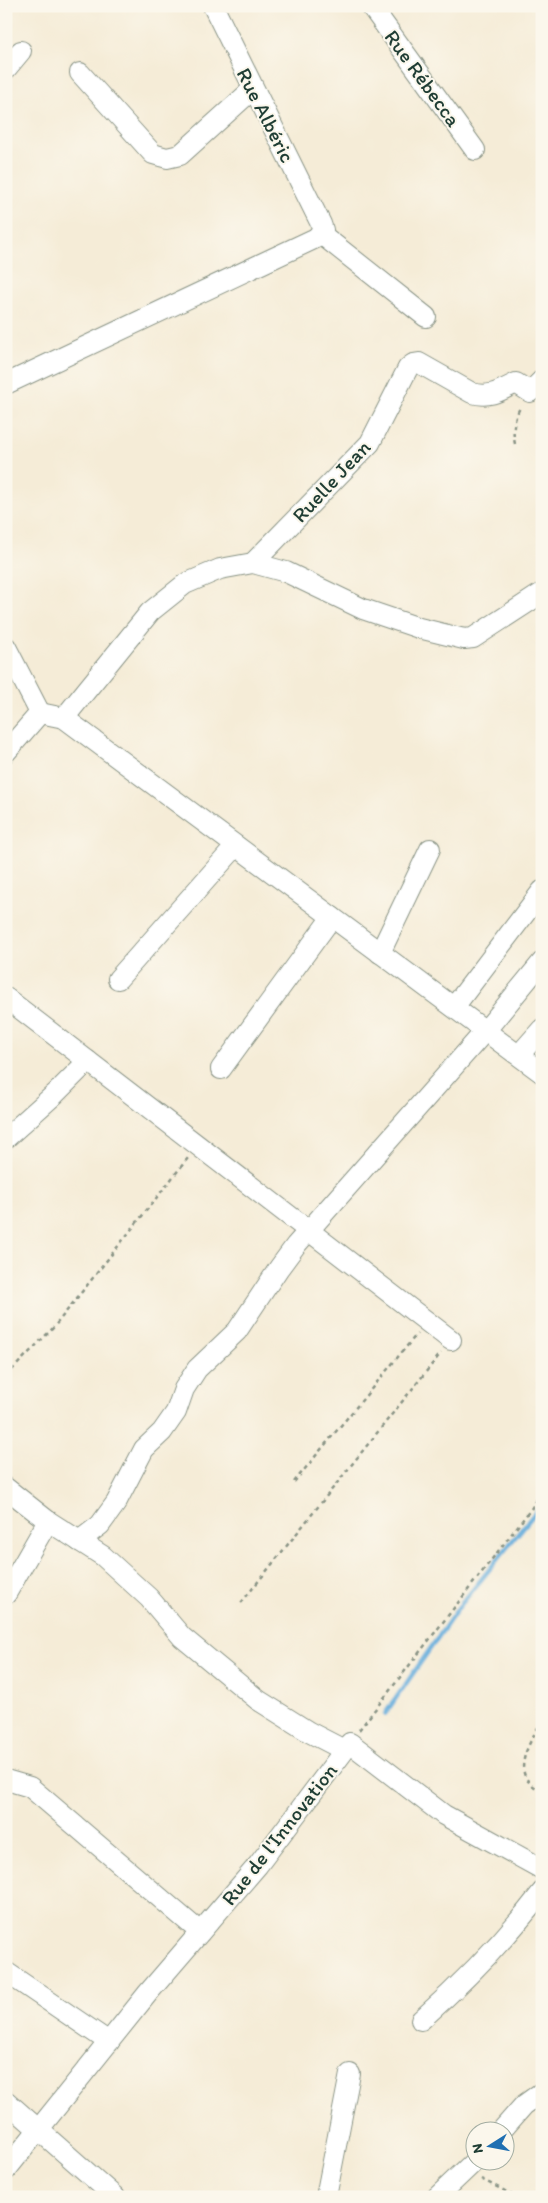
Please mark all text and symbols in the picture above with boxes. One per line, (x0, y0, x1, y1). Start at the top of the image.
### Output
street label: Rue Rébecca (380, 25, 466, 131)
street label: Rue Albéric (232, 63, 301, 167)
street label: Ruelle Jean (287, 435, 376, 527)
street label: Rue de l'Innovation (216, 1758, 342, 1910)
north arrow (466, 2120, 516, 2170)
text: N (468, 2142, 487, 2155)

